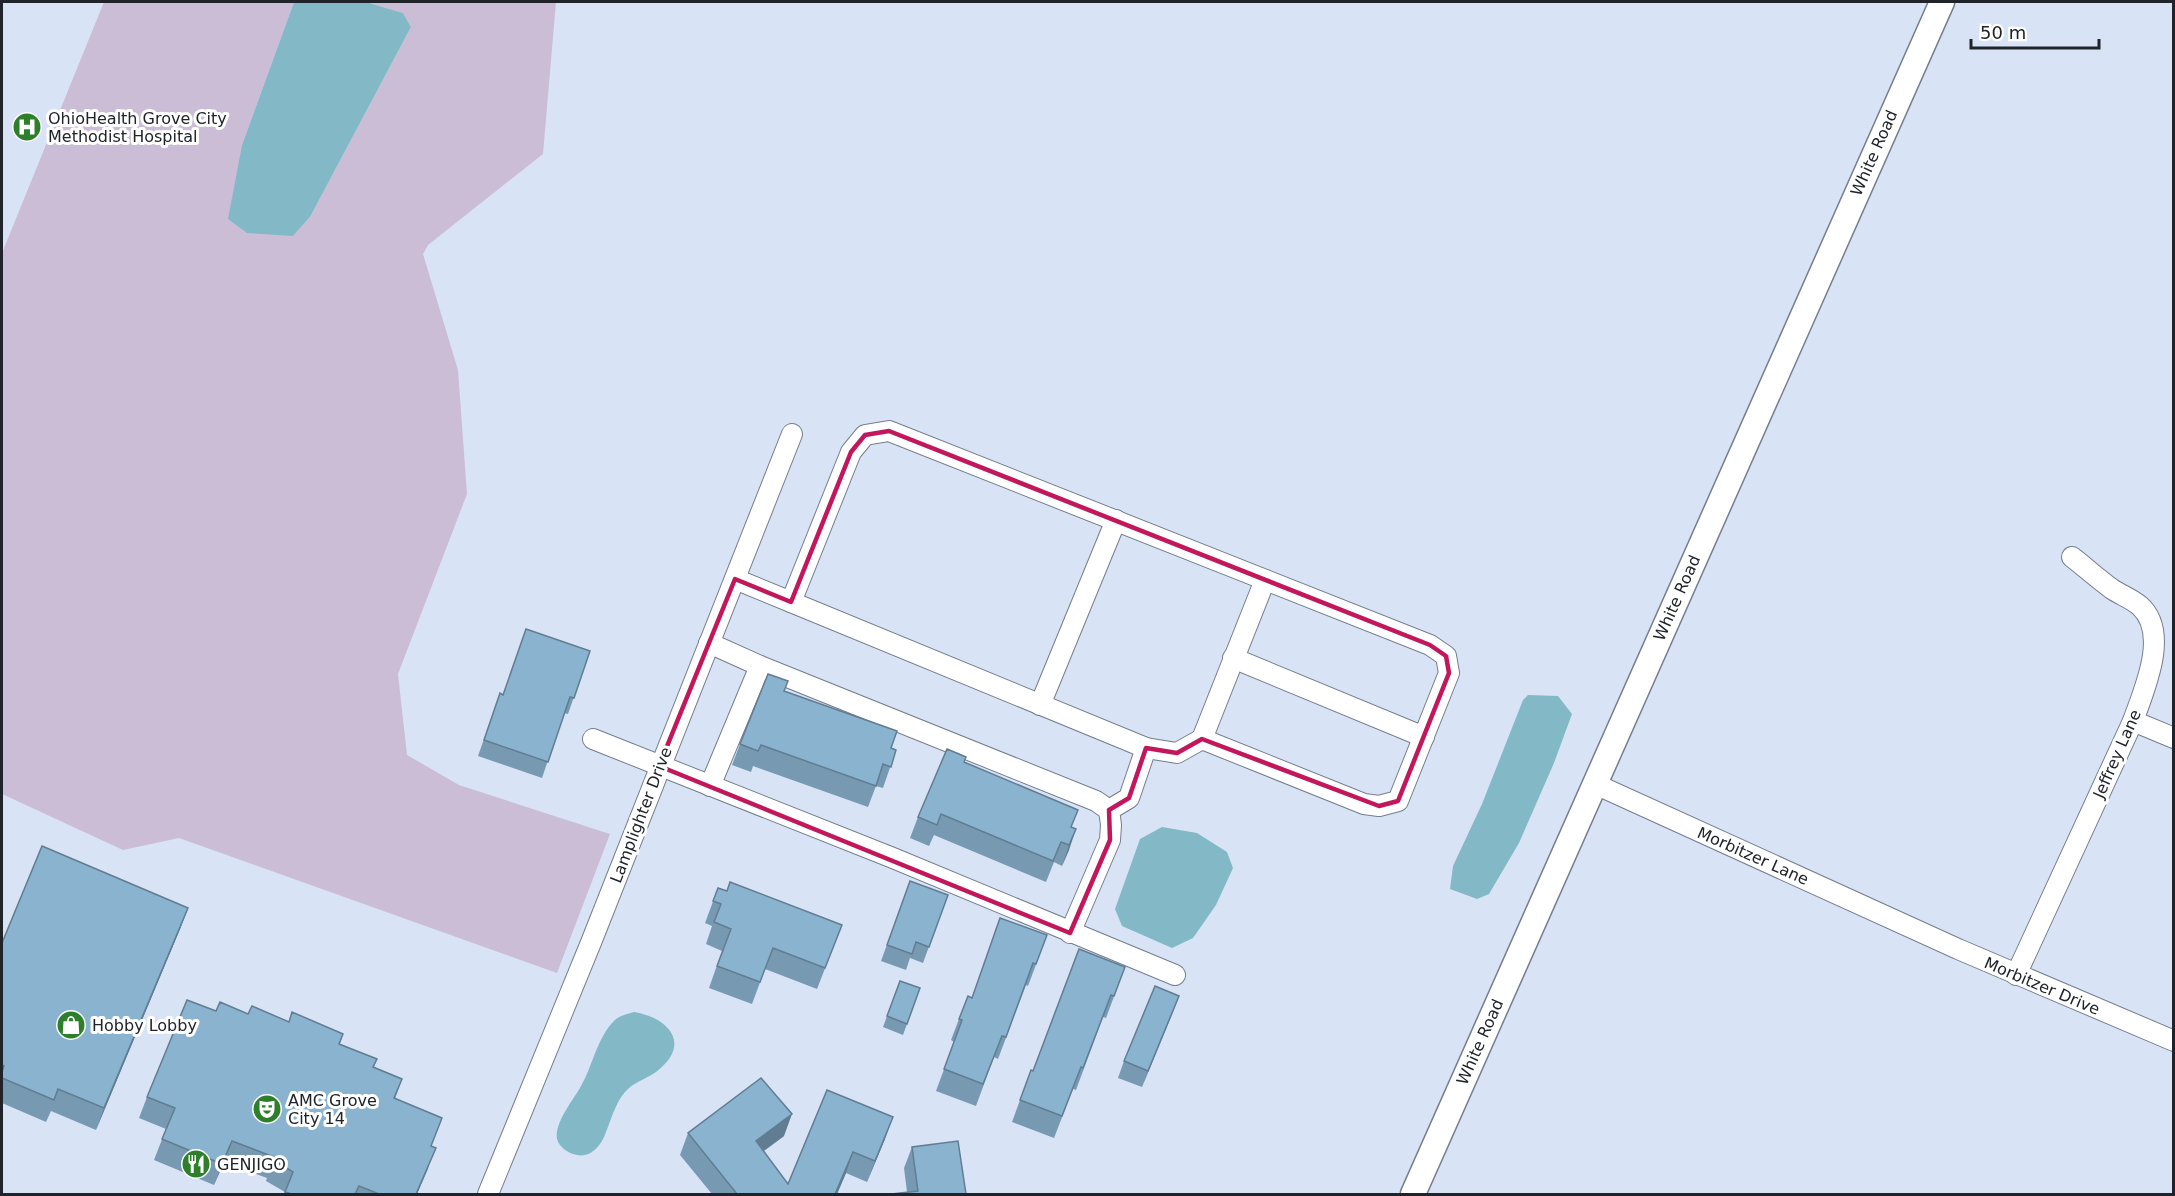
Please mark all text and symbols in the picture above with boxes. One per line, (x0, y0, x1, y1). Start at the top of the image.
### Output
scale bar (1971, 12, 2098, 50)
text: 50 m (1980, 22, 2026, 43)
street label: White Road (1847, 107, 1901, 199)
place label: OhioHealth Grove City Methodist Hospital (48, 109, 227, 146)
hospital icon: OhioHealth Grove City Methodist Hospital (11, 111, 43, 143)
street label: White Road (1650, 552, 1704, 644)
street label: Jeffrey Lane (2089, 707, 2145, 802)
street label: Lamplighter Drive (606, 744, 676, 886)
street label: Morbitzer Lane (1694, 823, 1812, 889)
street label: Morbitzer Drive (1981, 953, 2103, 1019)
street label: White Road (1453, 996, 1507, 1088)
shop icon: Hobby Lobby (55, 1009, 87, 1041)
place label: Hobby Lobby (92, 1016, 197, 1035)
place label: AMC Grove City 14 (288, 1091, 377, 1128)
theatre icon: AMC Grove City 14 (251, 1093, 283, 1125)
restaurant icon: GENJIGO (180, 1148, 212, 1180)
place label: GENJIGO (217, 1155, 286, 1174)

